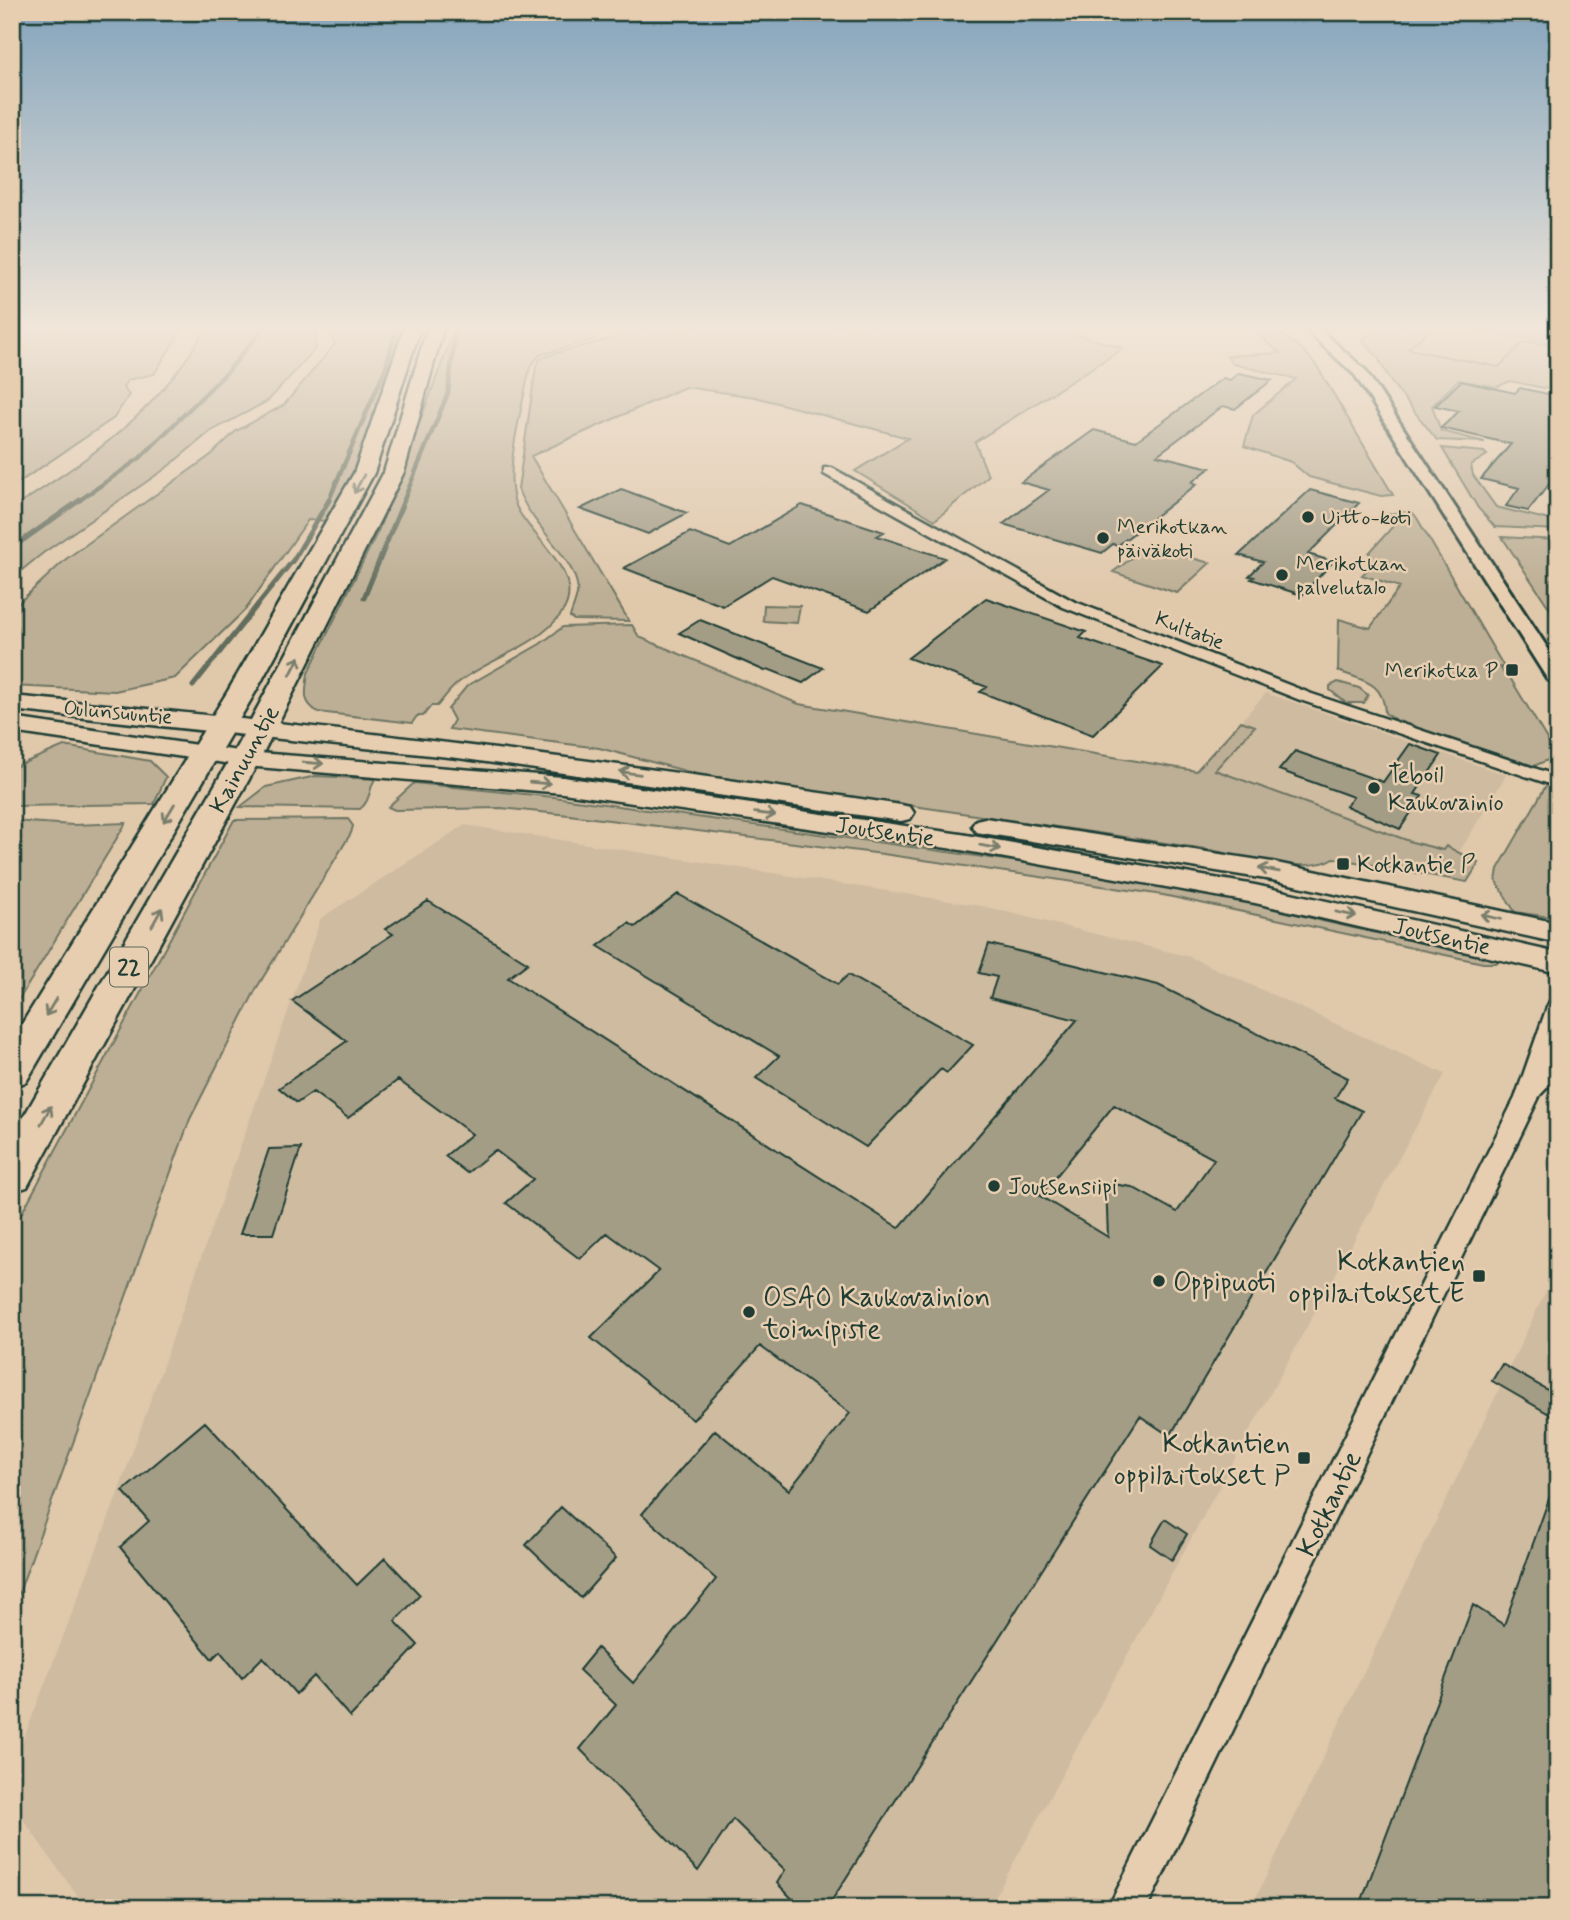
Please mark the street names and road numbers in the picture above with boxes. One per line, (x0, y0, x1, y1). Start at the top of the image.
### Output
street label: Kultatie (1151, 605, 1228, 657)
street label: Oulunsuuntie (62, 694, 174, 732)
street label: Kainuuntie (203, 700, 288, 819)
street label: Joutsentie (833, 810, 937, 855)
street label: Joutsentie (1390, 911, 1494, 964)
road number: 22 (110, 948, 148, 986)
street label: Kotkantie (1289, 1445, 1372, 1563)

